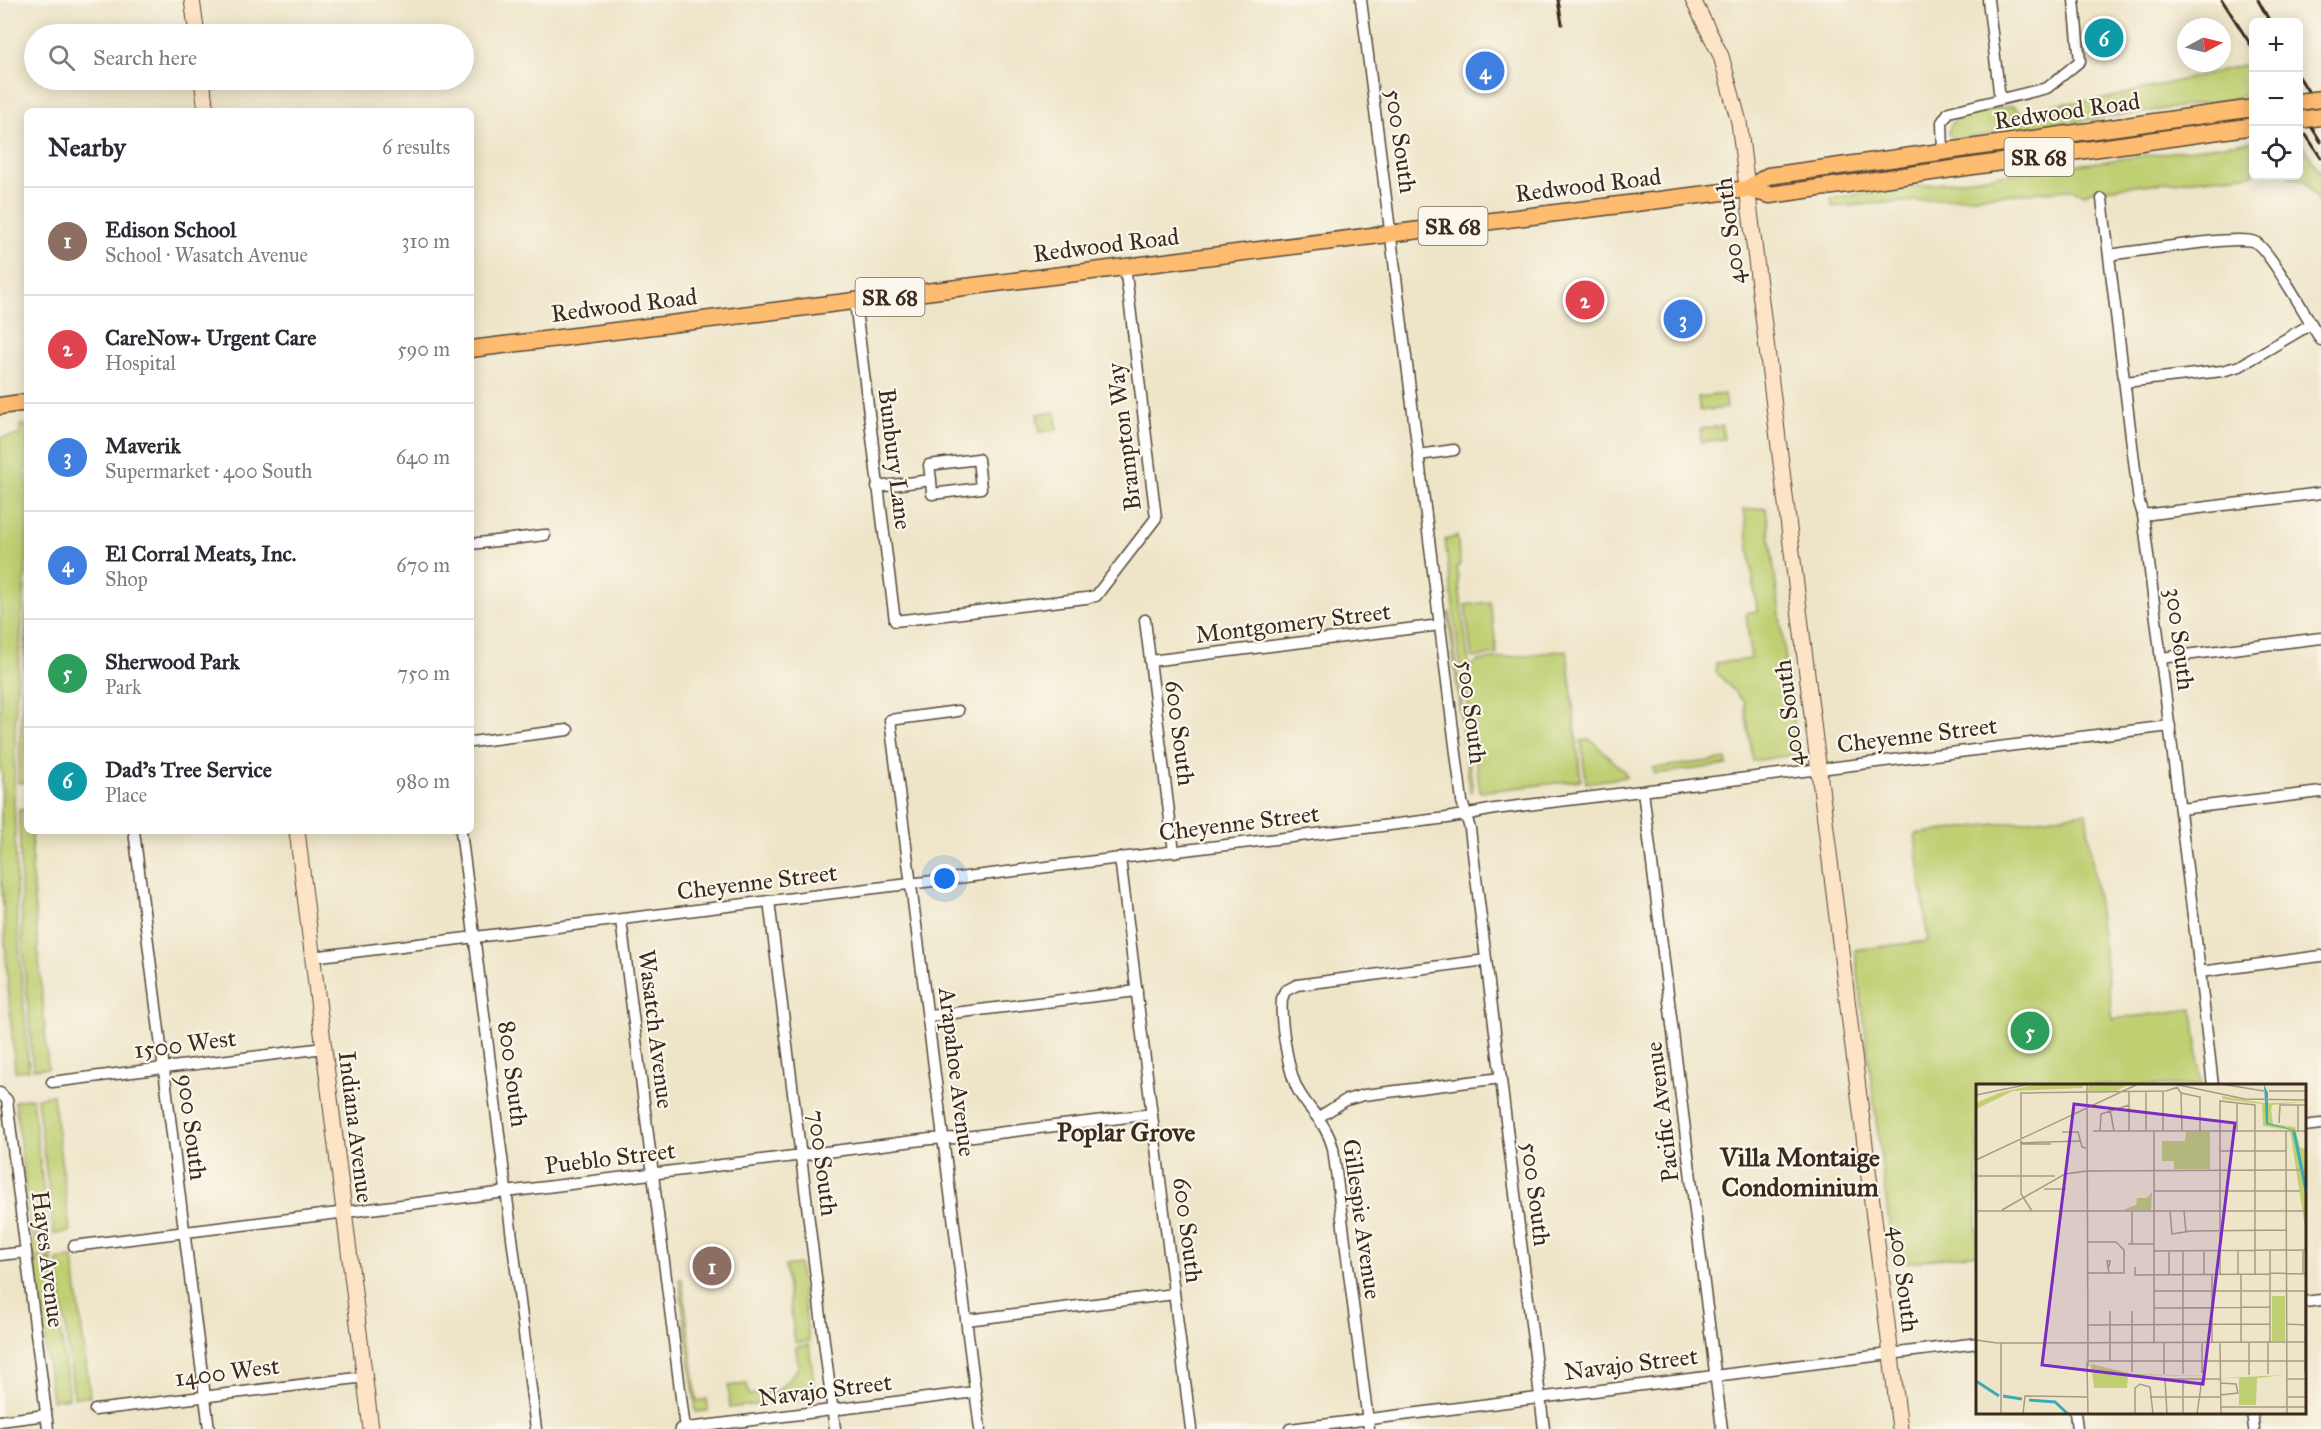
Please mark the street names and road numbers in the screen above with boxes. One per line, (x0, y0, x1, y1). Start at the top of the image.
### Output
street label: Redwood Road (1992, 86, 2142, 136)
street label: 500 South (1379, 87, 1423, 195)
road number: SR 68 (2004, 138, 2074, 176)
street label: Redwood Road (1513, 161, 1663, 209)
street label: 400 South (1709, 176, 1751, 286)
road number: SR 68 (1418, 207, 1488, 245)
street label: Redwood Road (1031, 221, 1181, 269)
road number: SR 68 (856, 278, 924, 316)
street label: Redwood Road (549, 281, 699, 329)
street label: Brampton Way (1100, 361, 1148, 513)
street label: Bunbury Lane (871, 387, 919, 531)
street label: 300 South (2159, 586, 2201, 692)
street label: Montgomery Street (1194, 596, 1393, 650)
street label: 500 South (1451, 658, 1493, 766)
street label: 400 South (1768, 658, 1810, 768)
street label: 600 South (1159, 679, 1201, 787)
street label: Cheyenne Street (1835, 710, 1999, 760)
street label: Cheyenne Street (1157, 798, 1321, 848)
street label: Cheyenne Street (675, 857, 839, 907)
street label: Wasatch Avenue (631, 948, 681, 1110)
street label: Arapahoe Avenue (932, 985, 982, 1158)
street label: 800 South (492, 1019, 534, 1129)
street label: 1500 West (132, 1023, 238, 1065)
street label: Pacific Avenue (1638, 1040, 1686, 1184)
street label: Indiana Avenue (332, 1050, 380, 1204)
street label: 900 South (171, 1072, 213, 1182)
street label: 700 South (802, 1108, 844, 1218)
street label: Pueblo Street (543, 1135, 678, 1181)
street label: Gillespie Avenue (1336, 1137, 1388, 1301)
street label: 500 South (1515, 1140, 1557, 1248)
street label: 600 South (1167, 1176, 1209, 1284)
street label: Hayes Avenue (25, 1189, 71, 1329)
street label: 400 South (1883, 1224, 1925, 1334)
street label: Navajo Street (1563, 1341, 1700, 1387)
street label: 1400 West (173, 1351, 281, 1393)
street label: Navajo Street (757, 1367, 894, 1413)

